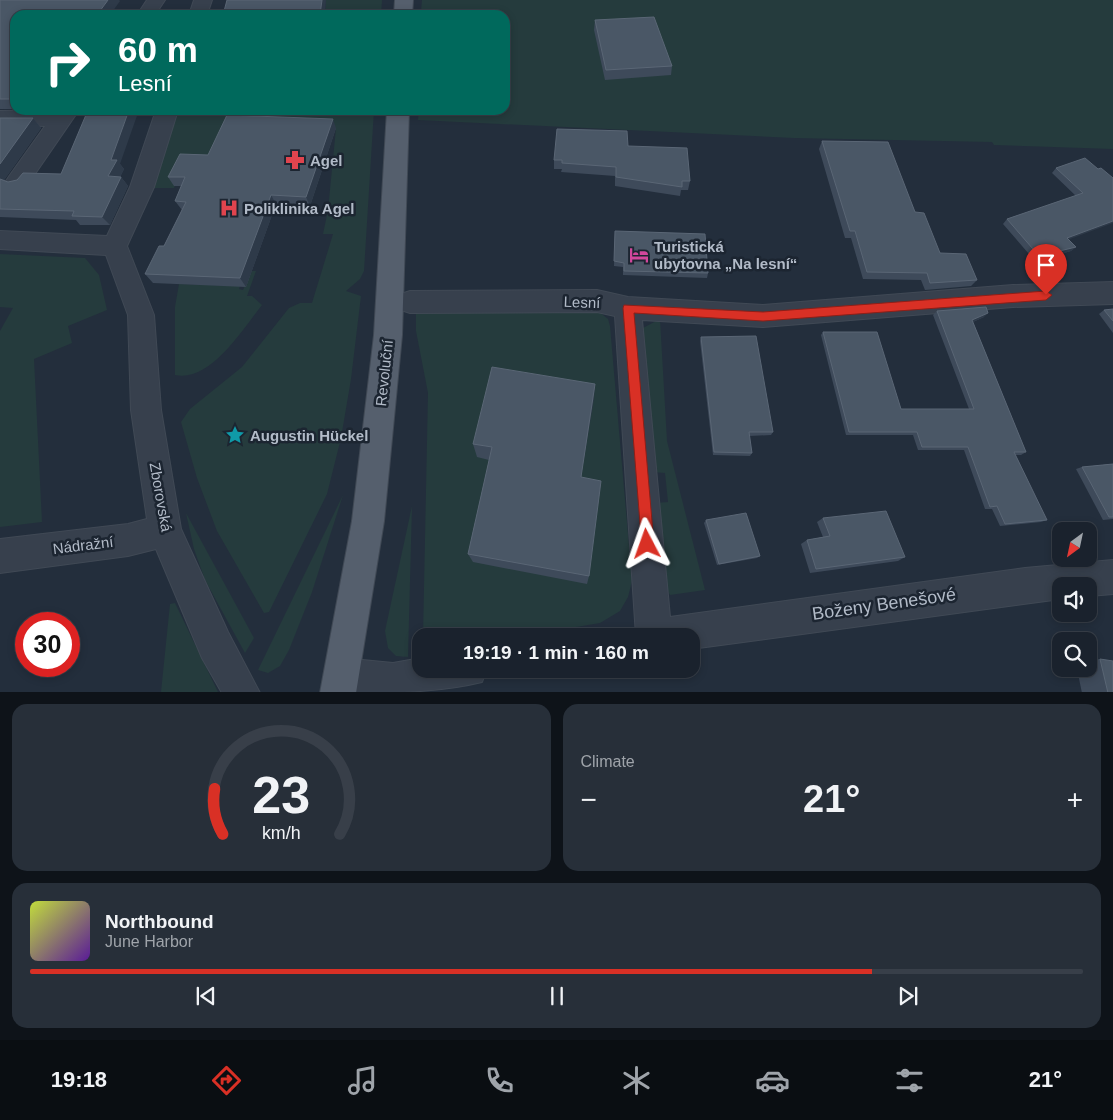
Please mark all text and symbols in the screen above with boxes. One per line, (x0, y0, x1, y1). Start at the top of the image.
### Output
icon: right (35, 30, 100, 95)
text: 60 m (118, 30, 198, 69)
text: Lesní (118, 71, 172, 96)
pharmacy icon: Agel (284, 149, 306, 171)
place label: Agel (310, 152, 343, 169)
hospital icon: Poliklinika Agel (218, 197, 240, 219)
place label: Poliklinika Agel (244, 200, 354, 217)
place label: Turistická ubytovna „Na lesní“ (654, 238, 797, 272)
hotel icon: Turistická ubytovna „Na lesní“ (628, 244, 650, 266)
pin (1025, 244, 1067, 295)
icon: arrive (1032, 251, 1060, 279)
street label: Lesní (563, 293, 601, 311)
street label: Revoluční (372, 338, 396, 407)
place icon: Augustin Hückel (224, 424, 246, 446)
place label: Augustin Hückel (250, 427, 368, 444)
street label: Zborovská (147, 461, 176, 534)
position arrow (620, 517, 672, 569)
north arrow (1052, 522, 1098, 568)
map controls (1052, 522, 1097, 677)
street label: Nádražní (52, 533, 115, 557)
button: sound (1052, 577, 1097, 622)
street label: Boženy Benešové (811, 584, 957, 624)
speed limit sign: 30 (15, 612, 80, 677)
button: search (1052, 632, 1097, 677)
text: 19:19 · 1 min · 160 m (463, 642, 649, 663)
text: Climate (581, 753, 635, 770)
text: 23 (252, 766, 310, 824)
text: 21° (803, 778, 860, 820)
text: − (581, 784, 597, 815)
text: + (1067, 784, 1083, 815)
text: km/h (262, 823, 301, 843)
text: Northbound (105, 911, 214, 932)
text: June Harbor (105, 933, 193, 950)
icon: previous (192, 982, 220, 1010)
icon: pause (543, 982, 571, 1010)
icon: next (894, 982, 922, 1010)
icon: directions (209, 1063, 244, 1098)
icon: music (345, 1063, 380, 1098)
icon: phone (482, 1063, 517, 1098)
icon: climate (619, 1063, 654, 1098)
icon: car (755, 1063, 790, 1098)
icon: filters (892, 1063, 927, 1098)
text: 19:18 (51, 1067, 107, 1092)
text: 21° (1029, 1067, 1062, 1092)

